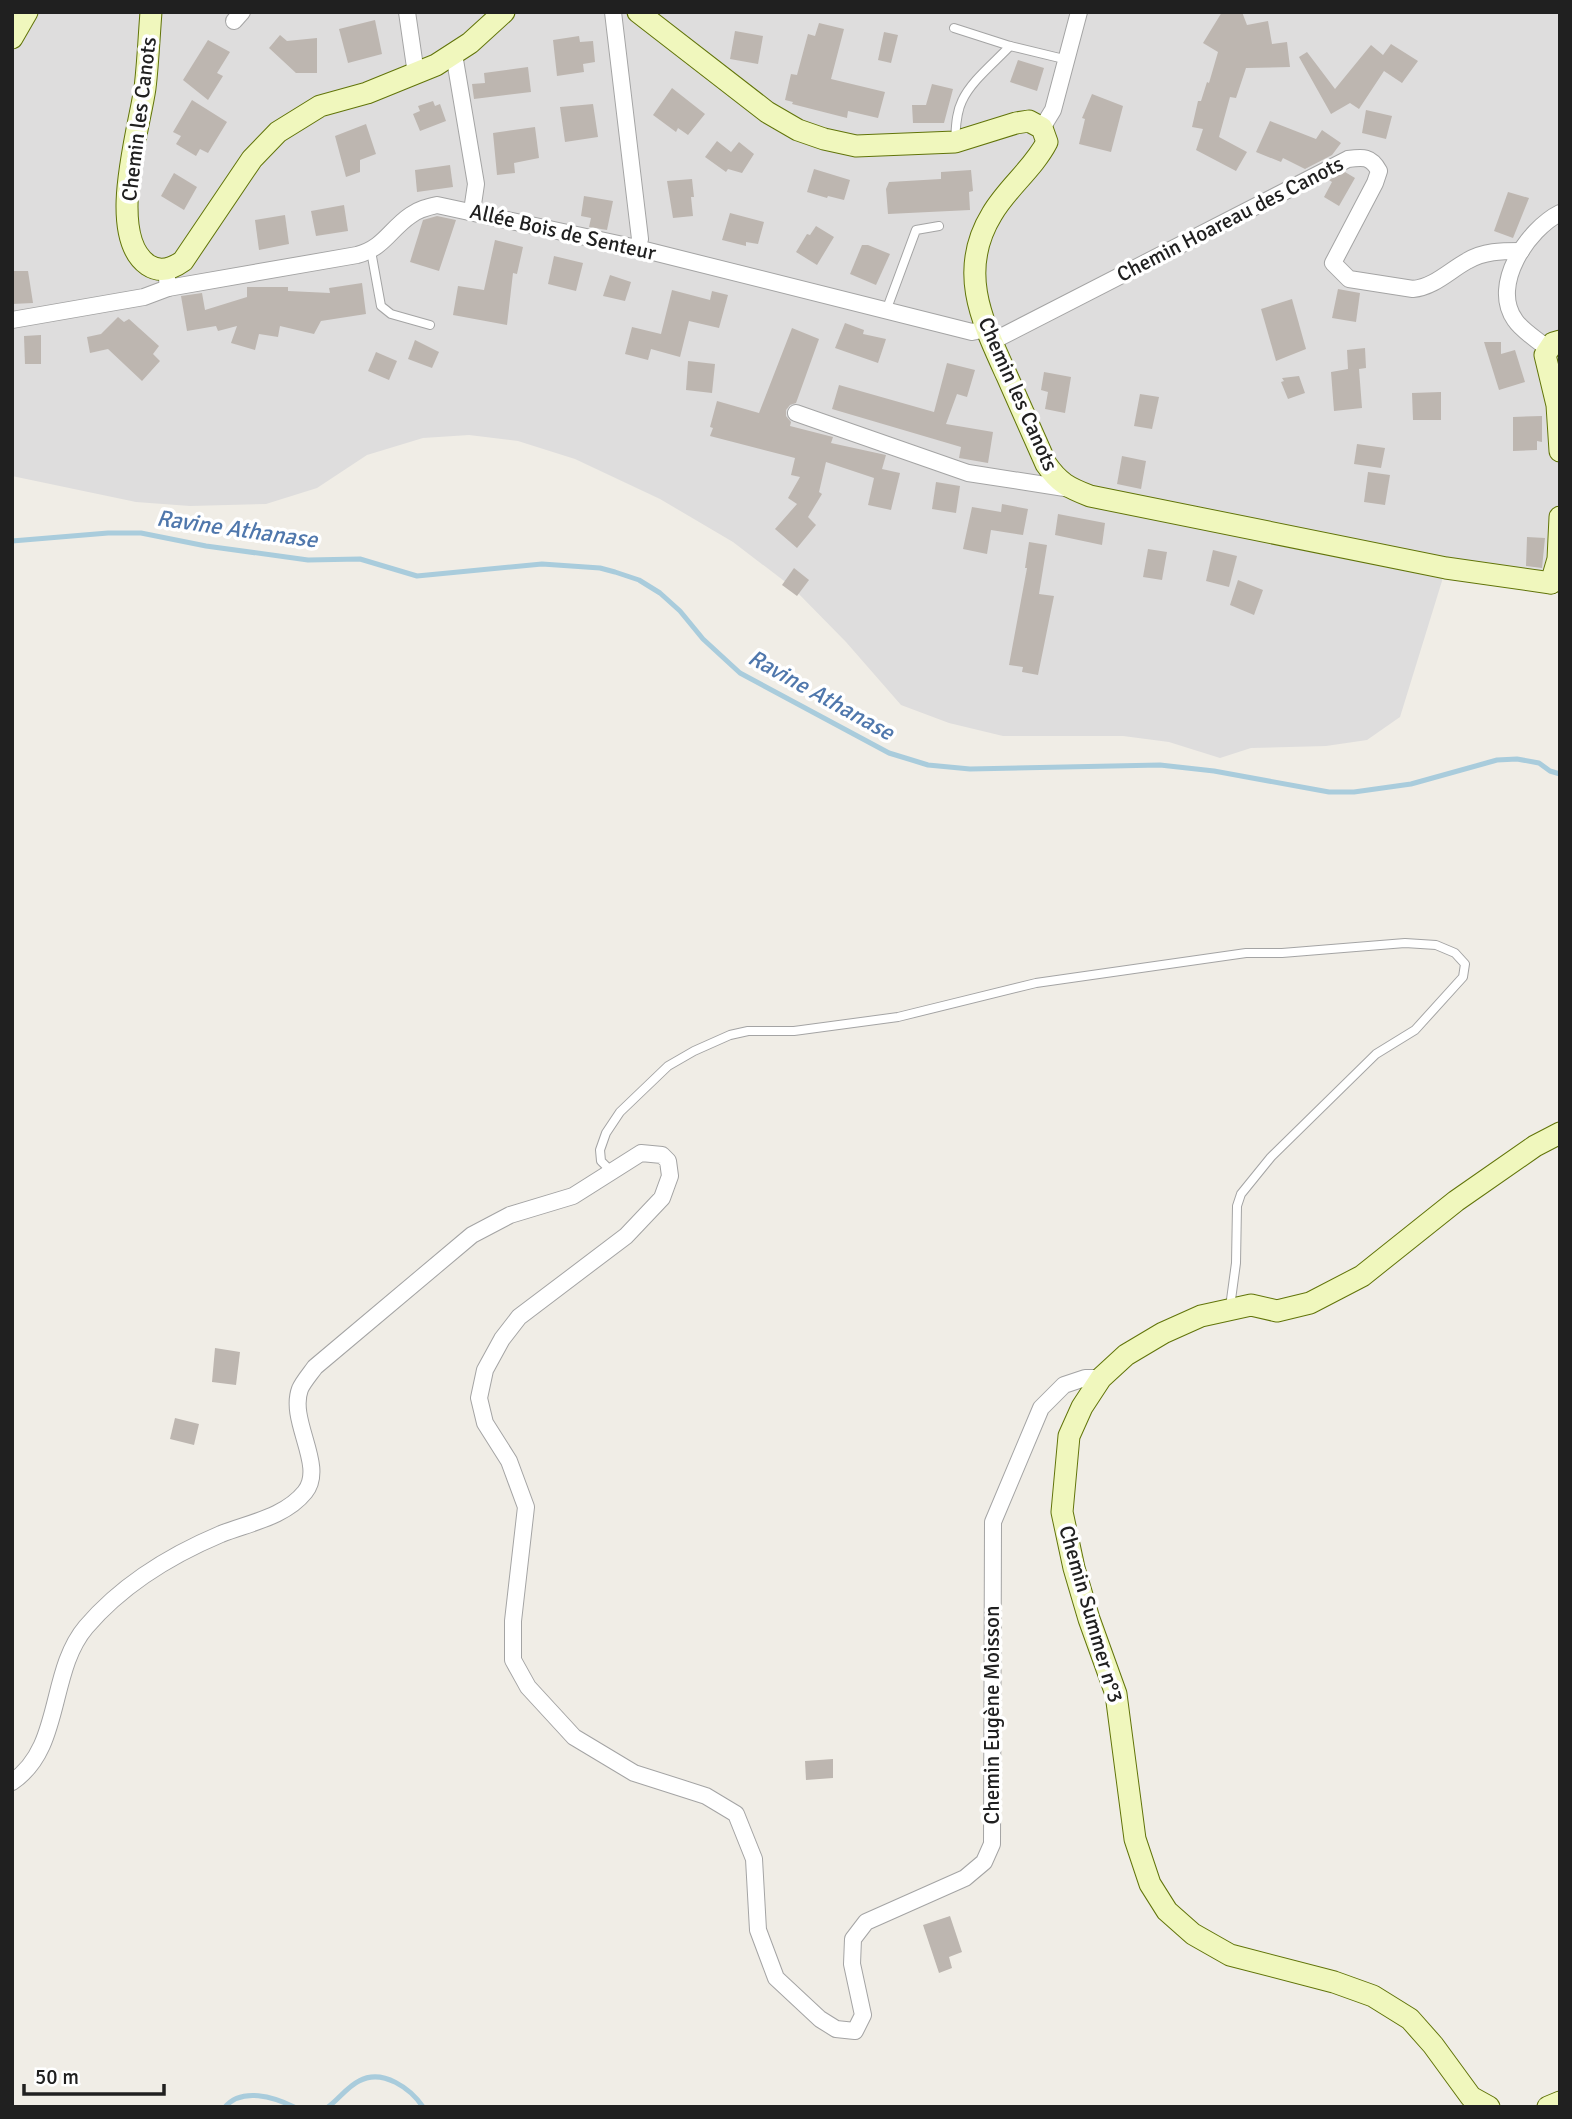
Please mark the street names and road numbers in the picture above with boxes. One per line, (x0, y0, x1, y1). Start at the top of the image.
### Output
street label: Chemin les Canots (116, 35, 162, 203)
street label: Chemin Hoareau des Canots (1112, 150, 1348, 288)
street label: Allée Bois de Senteur (467, 198, 659, 266)
street label: Chemin les Canots (973, 313, 1063, 475)
street label: Chemin Summer n°3 (1053, 1522, 1129, 1706)
street label: Chemin Eugène Moisson (979, 1606, 1005, 1824)

